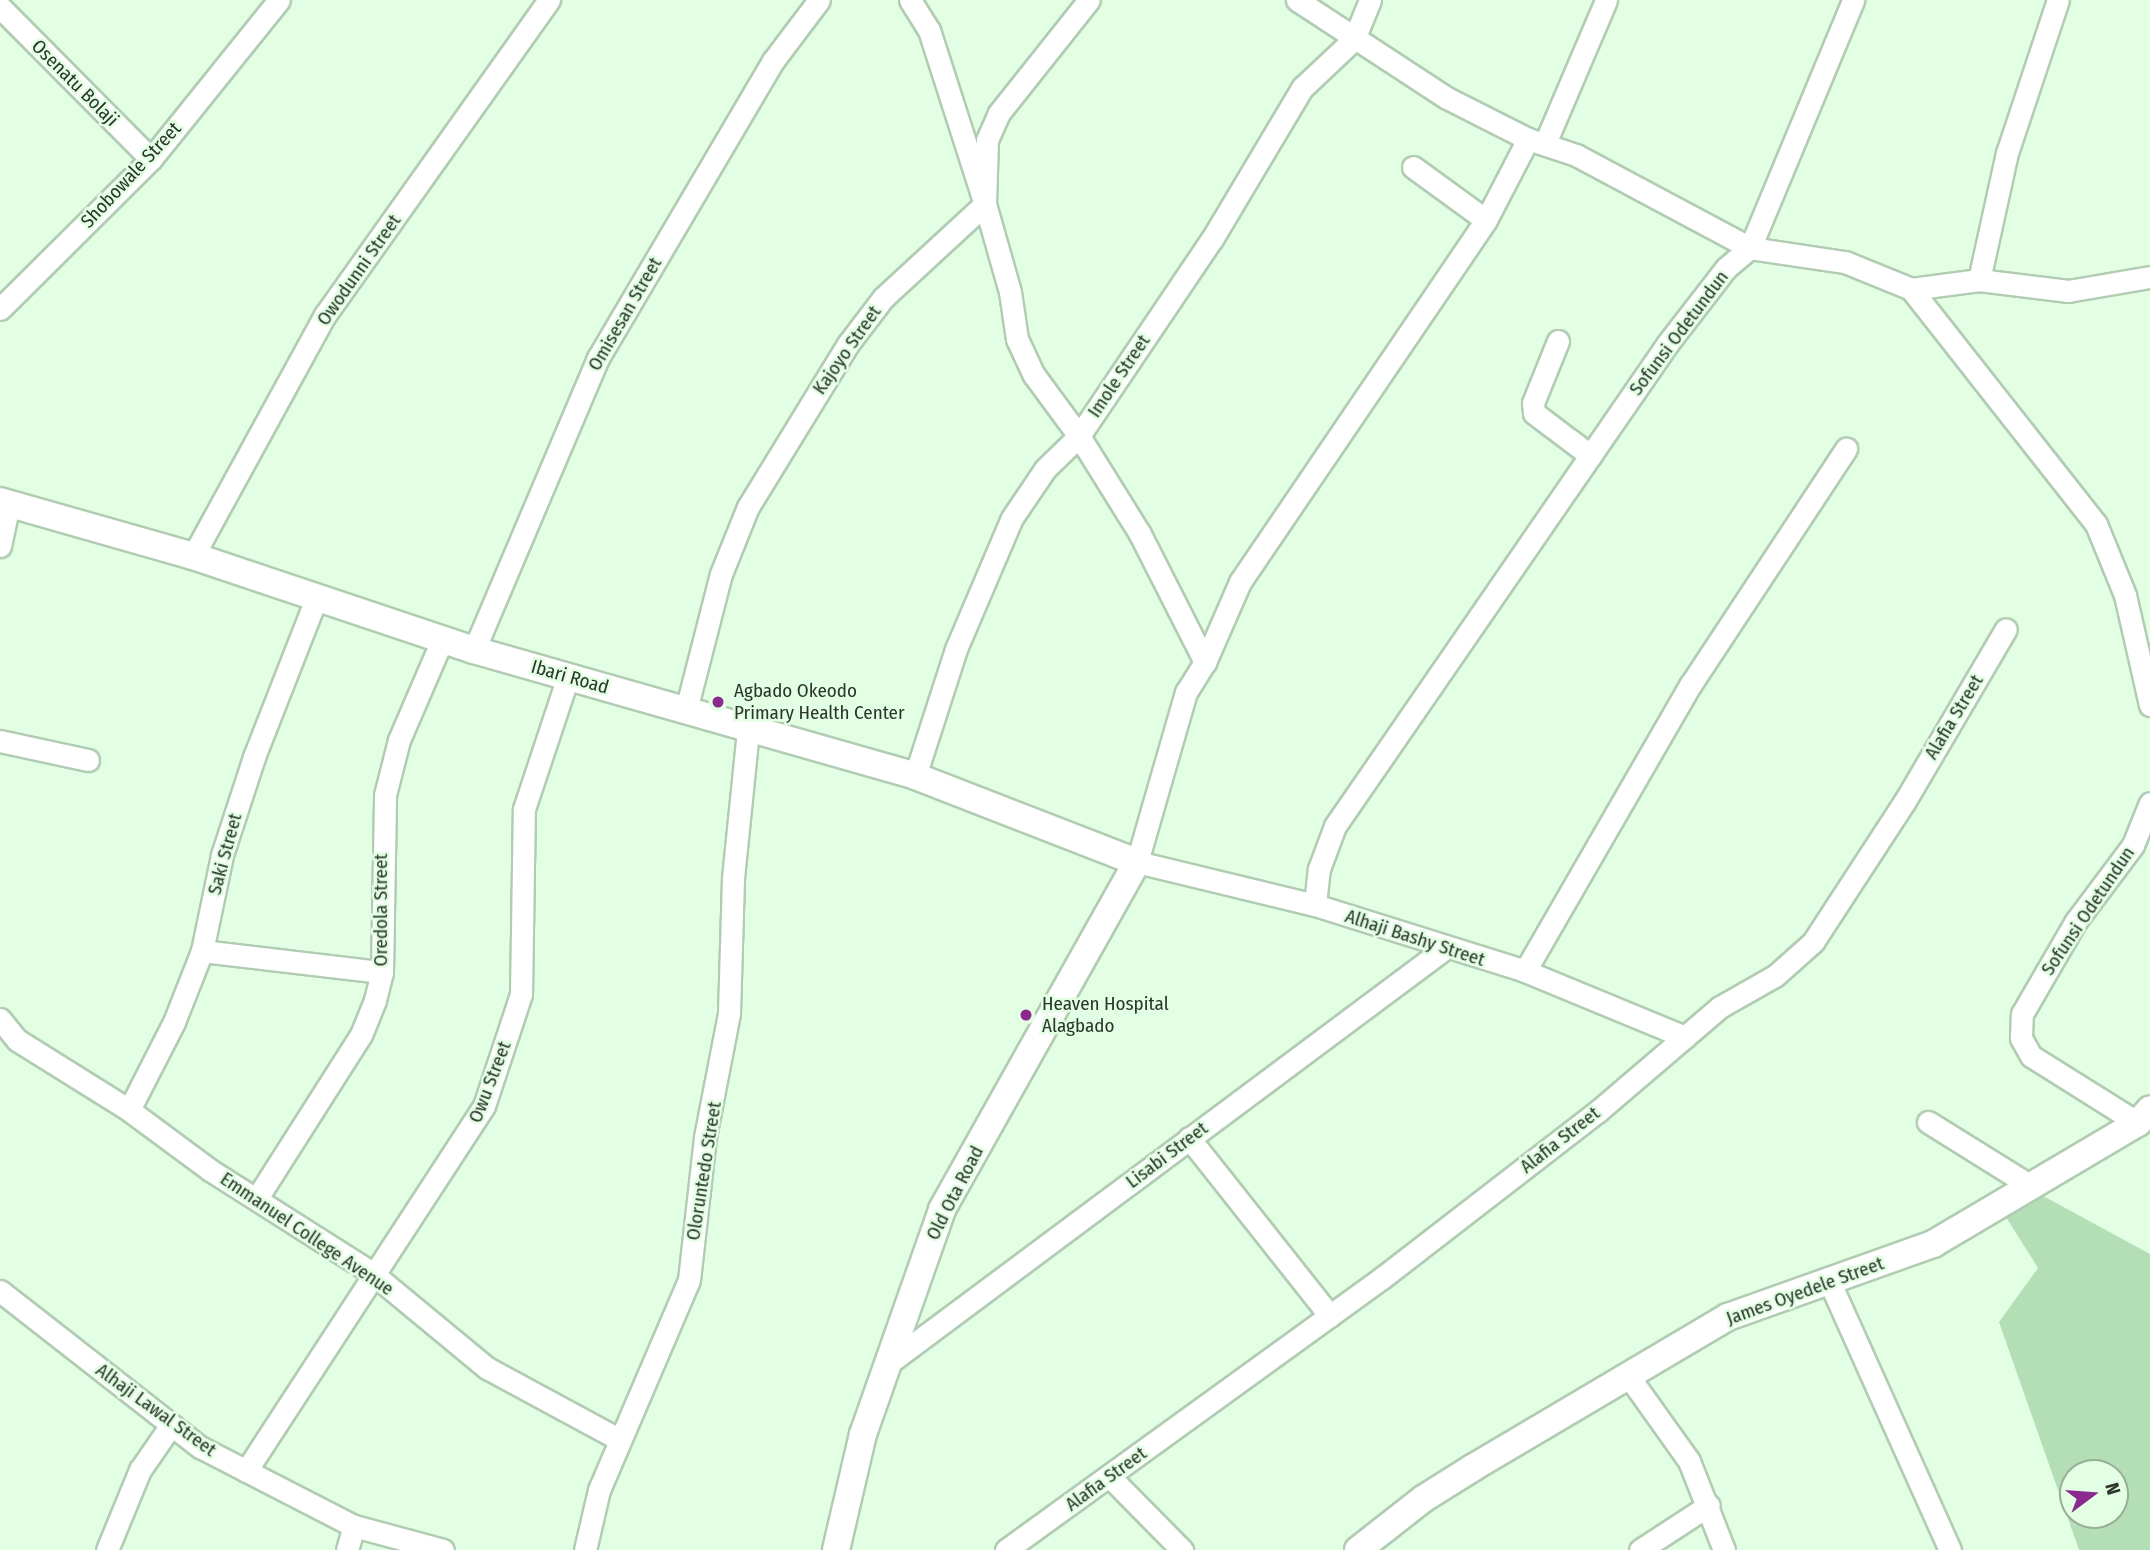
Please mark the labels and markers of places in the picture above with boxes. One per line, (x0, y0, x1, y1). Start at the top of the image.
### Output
place label: Agbado Okeodo Primary Health Center (734, 680, 905, 724)
marker: Agbado Okeodo Primary Health Center (708, 692, 728, 712)
place label: Heaven Hospital Alagbado (1042, 993, 1169, 1037)
marker: Heaven Hospital Alagbado (1016, 1005, 1036, 1025)

